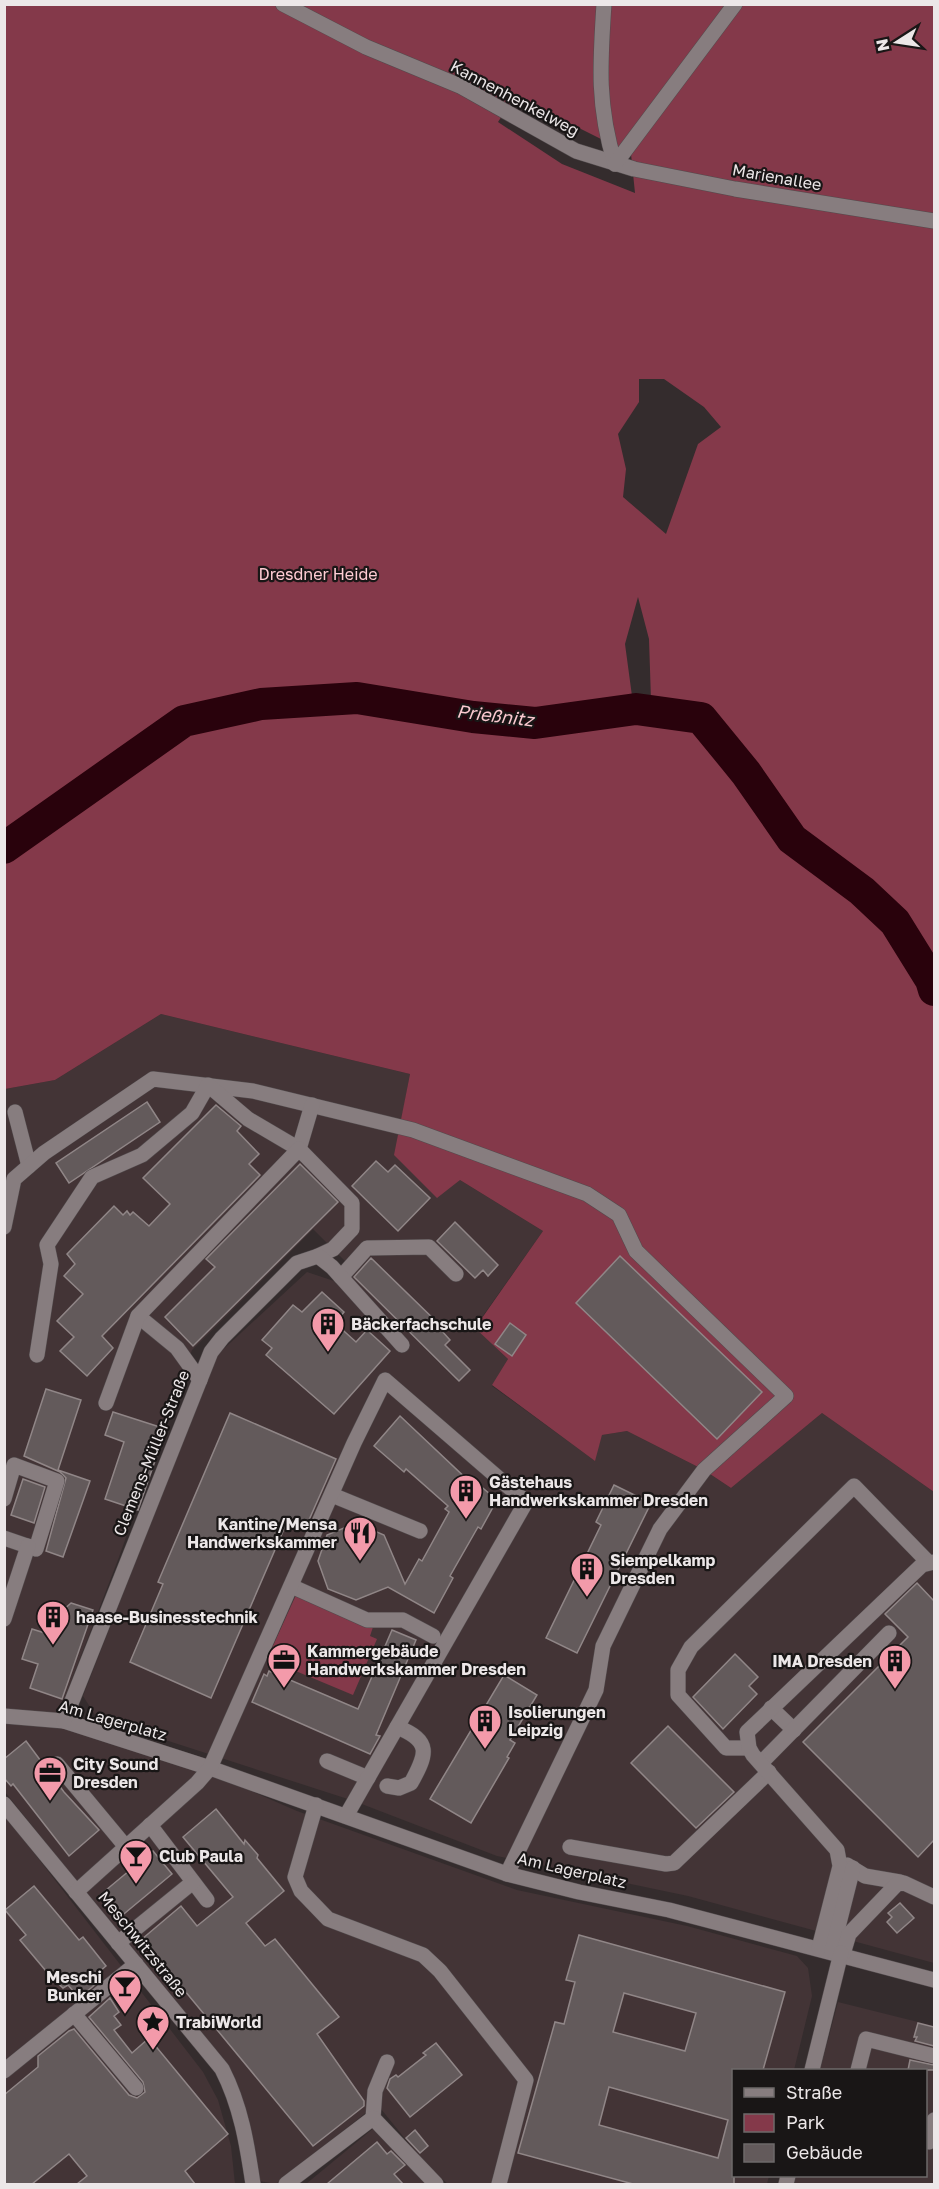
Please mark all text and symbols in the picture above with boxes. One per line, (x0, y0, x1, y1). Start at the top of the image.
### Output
north arrow (867, 12, 927, 72)
text: N (871, 37, 893, 53)
street label: Kannenhenkelweg (447, 56, 583, 140)
street label: Marienallee (731, 159, 823, 195)
park label: Dresdner Heide (258, 564, 378, 584)
water label: Prießnitz (455, 699, 537, 731)
building icon: Bäckerfachschule (310, 1306, 346, 1353)
place label: Bäckerfachschule (351, 1314, 491, 1334)
street label: Clemens-Müller-Straße (109, 1367, 193, 1539)
place label: Gästehaus Handwerkskammer Dresden (489, 1472, 708, 1510)
building icon: Gästehaus Handwerkskammer Dresden (448, 1473, 484, 1520)
place label: Kantine/Mensa Handwerkskammer (187, 1514, 337, 1552)
restaurant icon: Kantine/Mensa Handwerkskammer (342, 1515, 378, 1562)
place label: Siempelkamp Dresden (610, 1550, 716, 1588)
building icon: Siempelkamp Dresden (569, 1551, 605, 1598)
building icon: haase-Businesstechnik (35, 1599, 71, 1646)
place label: haase-Businesstechnik (76, 1607, 259, 1627)
place label: Kammergebäude Handwerkskammer Dresden (307, 1641, 526, 1679)
office icon: Kammergebäude Handwerkskammer Dresden (266, 1642, 302, 1689)
building icon: IMA Dresden (877, 1643, 913, 1690)
place label: IMA Dresden (772, 1651, 872, 1671)
street label: Am Lagerplatz (57, 1695, 169, 1745)
place label: Isolierungen Leipzig (508, 1702, 606, 1740)
building icon: Isolierungen Leipzig (467, 1703, 503, 1750)
place label: City Sound Dresden (73, 1754, 158, 1792)
office icon: City Sound Dresden (32, 1755, 68, 1802)
bar icon: Club Paula (118, 1838, 154, 1885)
place label: Club Paula (159, 1846, 243, 1866)
street label: Am Lagerplatz (516, 1848, 628, 1892)
street label: Meschwitzstraße (94, 1887, 192, 2001)
place label: Meschi Bunker (46, 1967, 102, 2005)
bar icon: Meschi Bunker (107, 1968, 143, 2015)
place icon: TrabiWorld (135, 2004, 171, 2051)
place label: TrabiWorld (176, 2012, 262, 2032)
legend (732, 2069, 927, 2177)
text: Straße (786, 2081, 842, 2103)
text: Park (786, 2111, 825, 2133)
text: Gebäude (786, 2141, 863, 2163)

